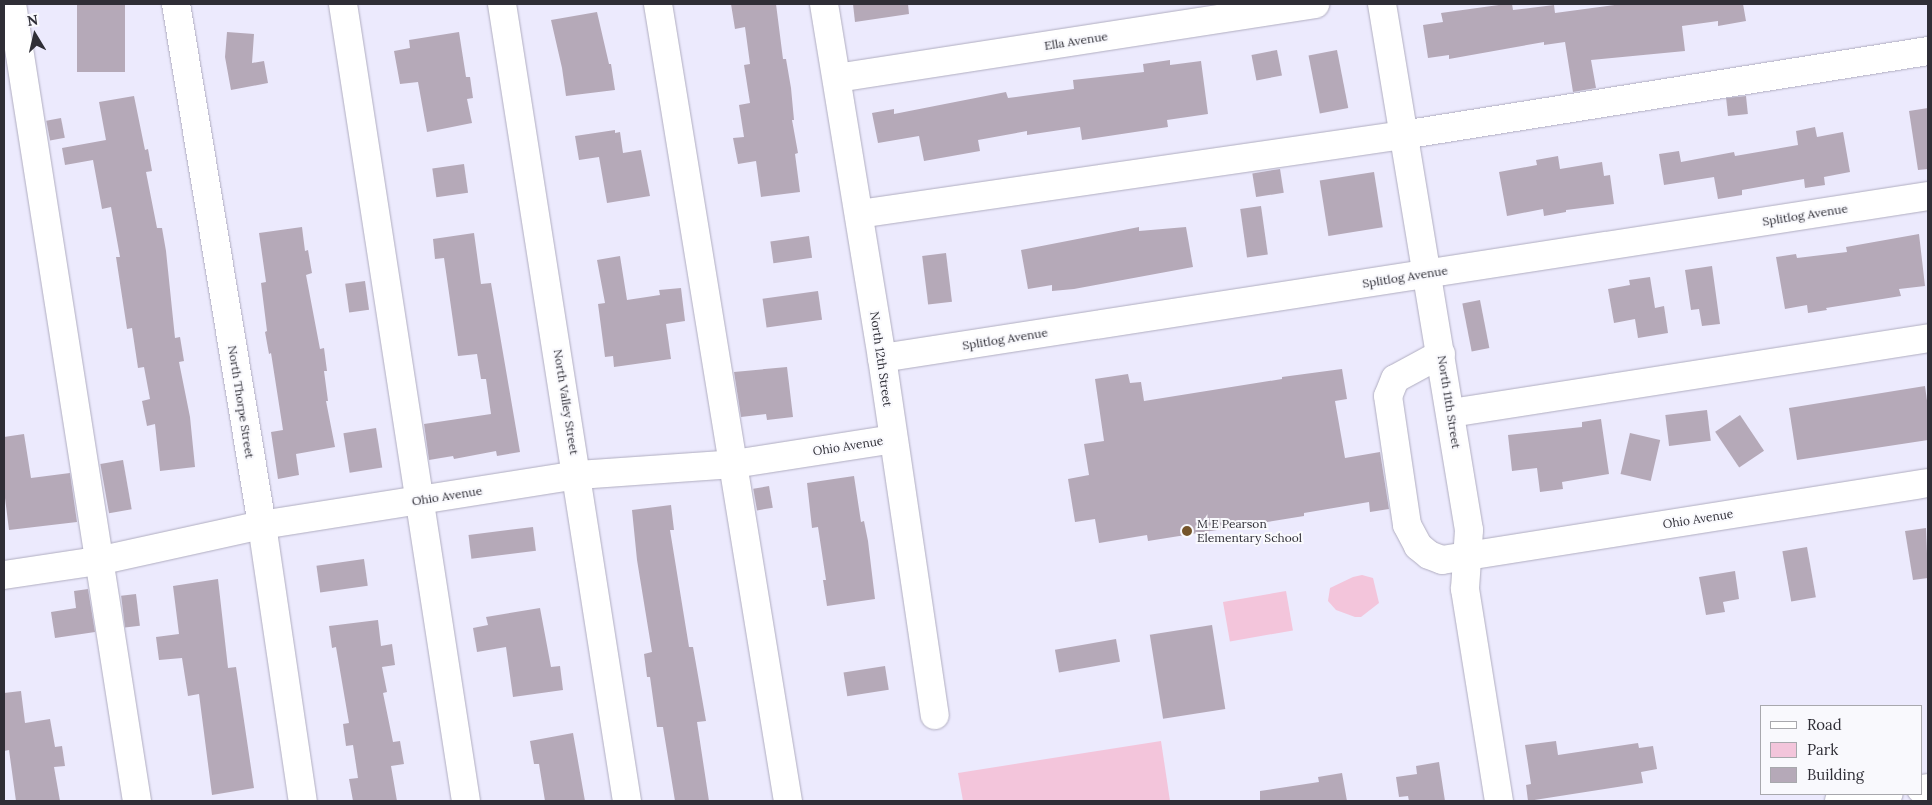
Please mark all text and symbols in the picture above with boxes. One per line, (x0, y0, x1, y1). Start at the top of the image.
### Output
north arrow (10, 10, 60, 60)
text: N (26, 10, 39, 30)
street label: Ella Avenue (1043, 29, 1109, 53)
street label: Splitlog Avenue (1761, 201, 1849, 229)
street label: Splitlog Avenue (1361, 263, 1449, 291)
street label: North 12th Street (867, 310, 895, 408)
street label: Splitlog Avenue (961, 325, 1049, 353)
street label: North Thorpe Street (225, 344, 257, 460)
street label: North Valley Street (551, 348, 581, 456)
street label: North 11th Street (1435, 354, 1463, 450)
street label: Ohio Avenue (812, 433, 884, 459)
street label: Ohio Avenue (411, 483, 483, 509)
street label: Ohio Avenue (1662, 506, 1734, 532)
place label: M E Pearson Elementary School (1197, 517, 1302, 545)
marker: M E Pearson Elementary School (1181, 525, 1193, 537)
legend (1760, 705, 1922, 795)
text: Road (1807, 715, 1842, 734)
text: Park (1807, 740, 1838, 759)
text: Building (1807, 765, 1864, 784)

